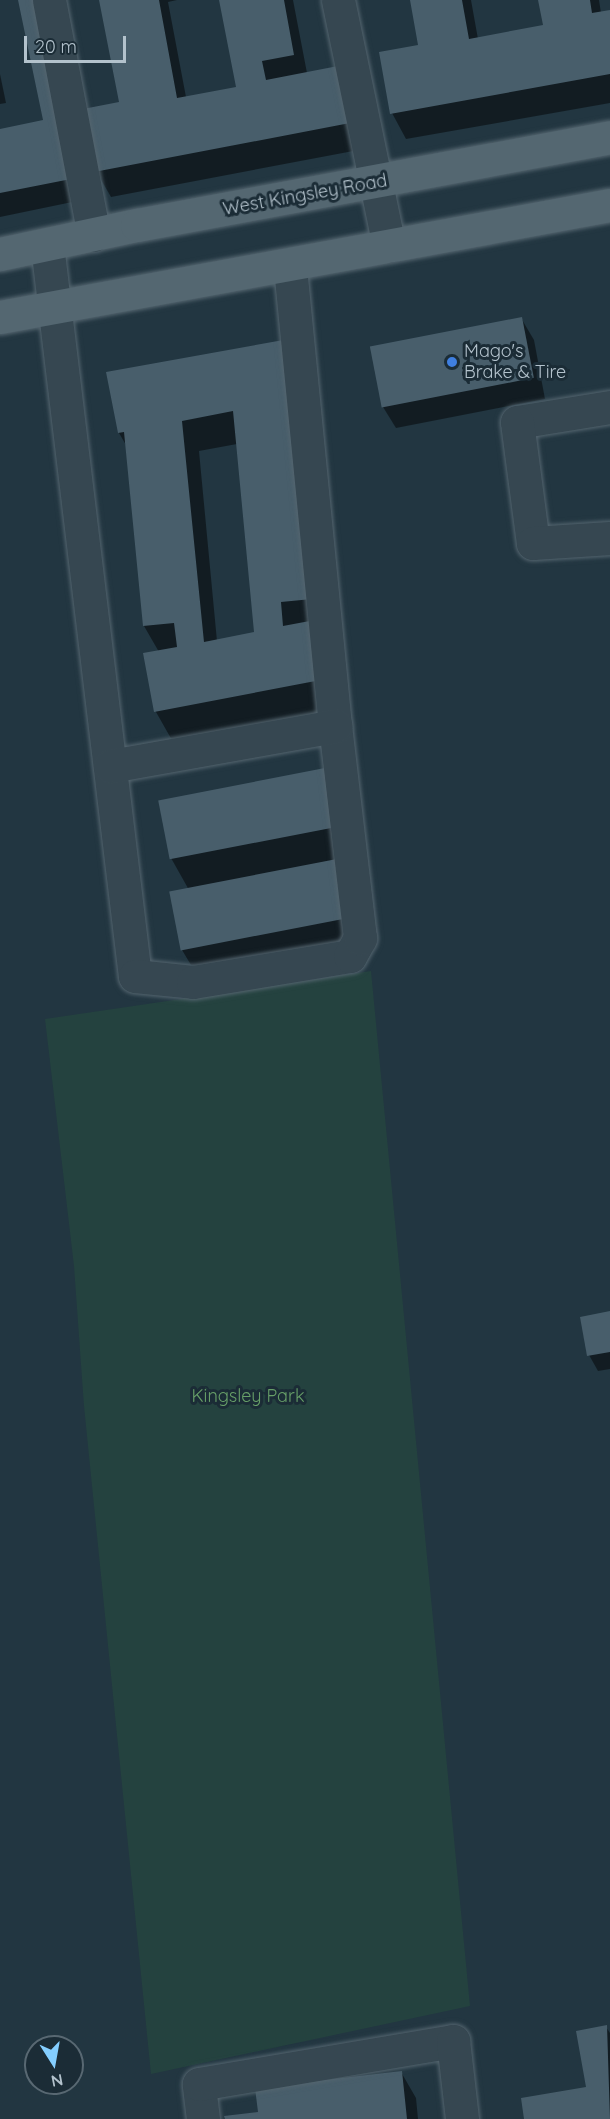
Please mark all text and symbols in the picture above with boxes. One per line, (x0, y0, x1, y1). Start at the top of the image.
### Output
scale bar (27, 24, 129, 62)
text: 20 m (35, 35, 77, 58)
street label: West Kingsley Road (221, 170, 389, 220)
place label: Mago's Brake & Tire (464, 341, 566, 384)
marker: Mago's Brake & Tire (445, 355, 459, 369)
park label: Kingsley Park (191, 1385, 305, 1407)
north arrow (24, 2035, 84, 2095)
text: N (49, 2070, 65, 2092)

